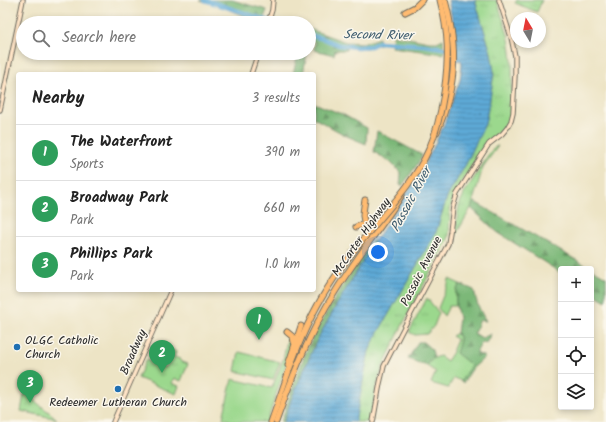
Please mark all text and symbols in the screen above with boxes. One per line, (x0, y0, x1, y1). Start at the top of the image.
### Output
north arrow (510, 12, 546, 48)
search box (16, 16, 316, 60)
water label: Second River (343, 24, 416, 47)
text: Search here (62, 26, 136, 50)
icon: search (30, 27, 52, 49)
text: Nearby (32, 85, 84, 112)
text: 3 results (252, 88, 300, 109)
text: The Waterfront (70, 130, 173, 154)
text: 1 (43, 142, 47, 163)
text: 390 m (264, 142, 300, 163)
text: Sports (70, 154, 104, 175)
water label: Passaic River (385, 161, 438, 236)
text: Broadway Park (70, 186, 168, 210)
street label: McCarter Highway (327, 194, 396, 281)
text: 2 (41, 198, 49, 219)
text: 660 m (263, 198, 300, 219)
text: Park (70, 210, 94, 231)
street label: Passaic Avenue (396, 232, 448, 310)
text: Phillips Park (70, 242, 152, 266)
your location (368, 242, 388, 262)
text: 3 (41, 254, 49, 275)
text: 1.0 km (265, 254, 300, 275)
text: Park (70, 266, 94, 287)
map controls (558, 266, 594, 410)
button: + (558, 266, 594, 302)
button: − (558, 302, 594, 338)
pin: 1 (246, 307, 272, 340)
street label: Broadway (115, 326, 152, 378)
place label: OLGC Catholic Church (25, 331, 99, 364)
button: locate (558, 338, 594, 374)
pin: 2 (149, 340, 175, 373)
marker: OLGC Catholic Church (12, 342, 22, 352)
pin: 3 (17, 370, 43, 403)
button: layers (558, 374, 594, 410)
marker: Redeemer Lutheran Church (113, 384, 123, 394)
place label: Redeemer Lutheran Church (49, 393, 187, 412)

